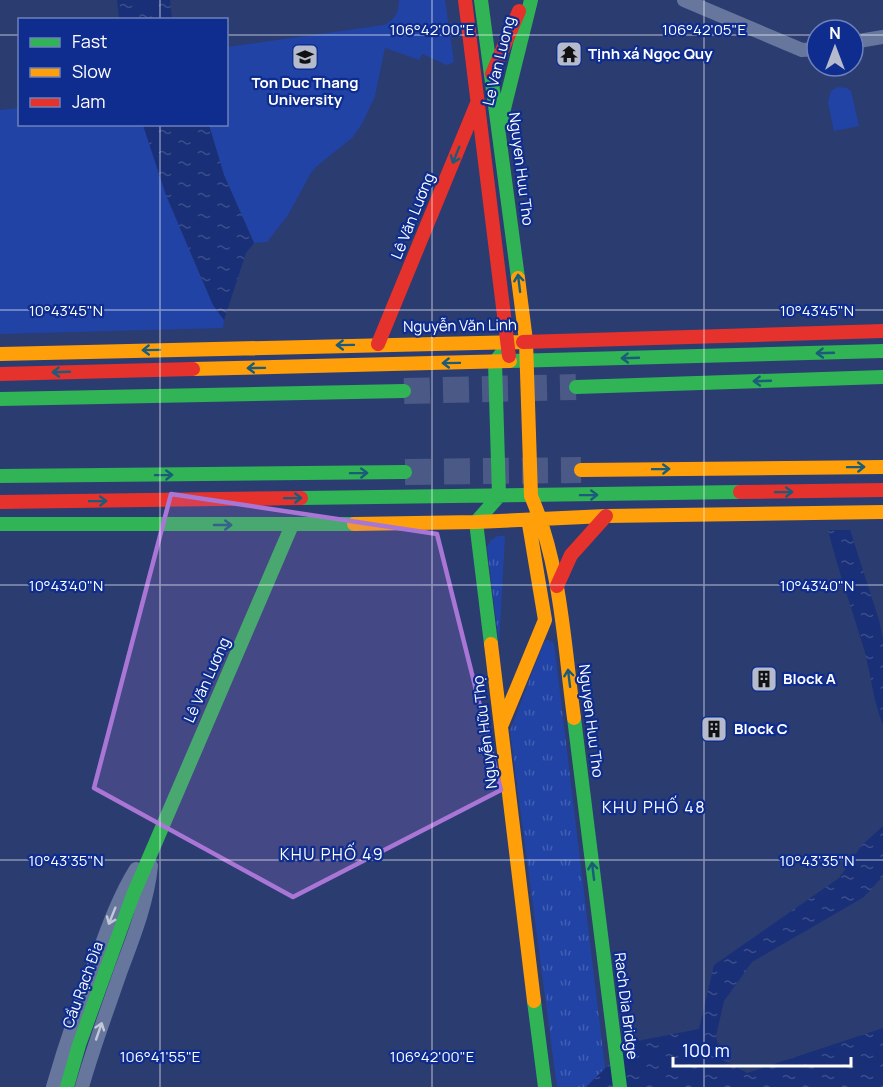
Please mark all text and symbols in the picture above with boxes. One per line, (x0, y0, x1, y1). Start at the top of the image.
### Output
street label: Le Van Luong (477, 14, 520, 108)
legend (18, 18, 228, 126)
north arrow (805, 18, 865, 78)
text: 106°42'00"E (390, 19, 474, 40)
text: 106°42'05"E (662, 19, 746, 40)
text: N (829, 22, 841, 44)
text: Fast (72, 29, 107, 53)
temple icon: Tịnh xá Ngọc Quy (554, 39, 584, 69)
school or university icon: Ton Duc Thang University (290, 42, 320, 72)
place label: Tịnh xá Ngọc Quy (588, 43, 713, 64)
text: Slow (72, 59, 112, 83)
place label: Ton Duc Thang University (252, 72, 358, 110)
text: Jam (72, 89, 106, 113)
street label: Nguyen Huu Tho (504, 111, 539, 227)
one-way arrow (450, 145, 461, 164)
street label: Lê Văn Lương (386, 170, 439, 262)
one-way arrow (513, 274, 524, 294)
text: 10°43'45"N (29, 300, 103, 321)
text: 10°43'45"N (780, 300, 854, 321)
street label: Nguyễn Văn Linh (403, 314, 517, 337)
one-way arrow (336, 339, 356, 351)
one-way arrow (141, 344, 161, 356)
one-way arrow (815, 347, 835, 358)
one-way arrow (620, 353, 640, 364)
one-way arrow (442, 357, 462, 369)
one-way arrow (247, 362, 267, 373)
one-way arrow (52, 366, 72, 378)
one-way arrow (752, 375, 772, 387)
one-way arrow (845, 461, 865, 473)
one-way arrow (650, 464, 670, 475)
one-way arrow (349, 467, 369, 479)
one-way arrow (154, 469, 174, 481)
one-way arrow (774, 486, 794, 498)
one-way arrow (579, 489, 599, 501)
one-way arrow (283, 492, 303, 504)
one-way arrow (88, 495, 108, 507)
one-way arrow (213, 519, 233, 531)
text: 10°43'40"N (29, 575, 103, 596)
text: 10°43'40"N (780, 575, 854, 596)
street label: Lê Văn Lương (178, 634, 235, 726)
street label: Nguyen Huu Tho (574, 663, 609, 779)
building icon: Block A (749, 664, 779, 694)
one-way arrow (563, 668, 574, 688)
place label: Block A (783, 668, 836, 689)
street label: Nguyễn Hữu Thọ (467, 674, 502, 790)
building icon: Block C (699, 714, 729, 744)
place label: Block C (734, 718, 788, 739)
district label: KHU PHỐ 48 (602, 795, 706, 818)
district label: KHU PHỐ 49 (280, 842, 384, 865)
text: 10°43'35"N (28, 850, 104, 871)
text: 10°43'35"N (779, 850, 855, 871)
one-way arrow (587, 862, 598, 882)
one-way arrow (106, 907, 117, 925)
street label: Cầu Rạch Đỉa (57, 939, 108, 1031)
street label: Rach Dia Bridge (610, 951, 643, 1061)
one-way arrow (95, 1022, 106, 1041)
scale bar (673, 1030, 852, 1068)
text: 100 m (682, 1038, 730, 1062)
text: 106°41'55"E (120, 1046, 200, 1067)
text: 106°42'00"E (390, 1046, 474, 1067)

